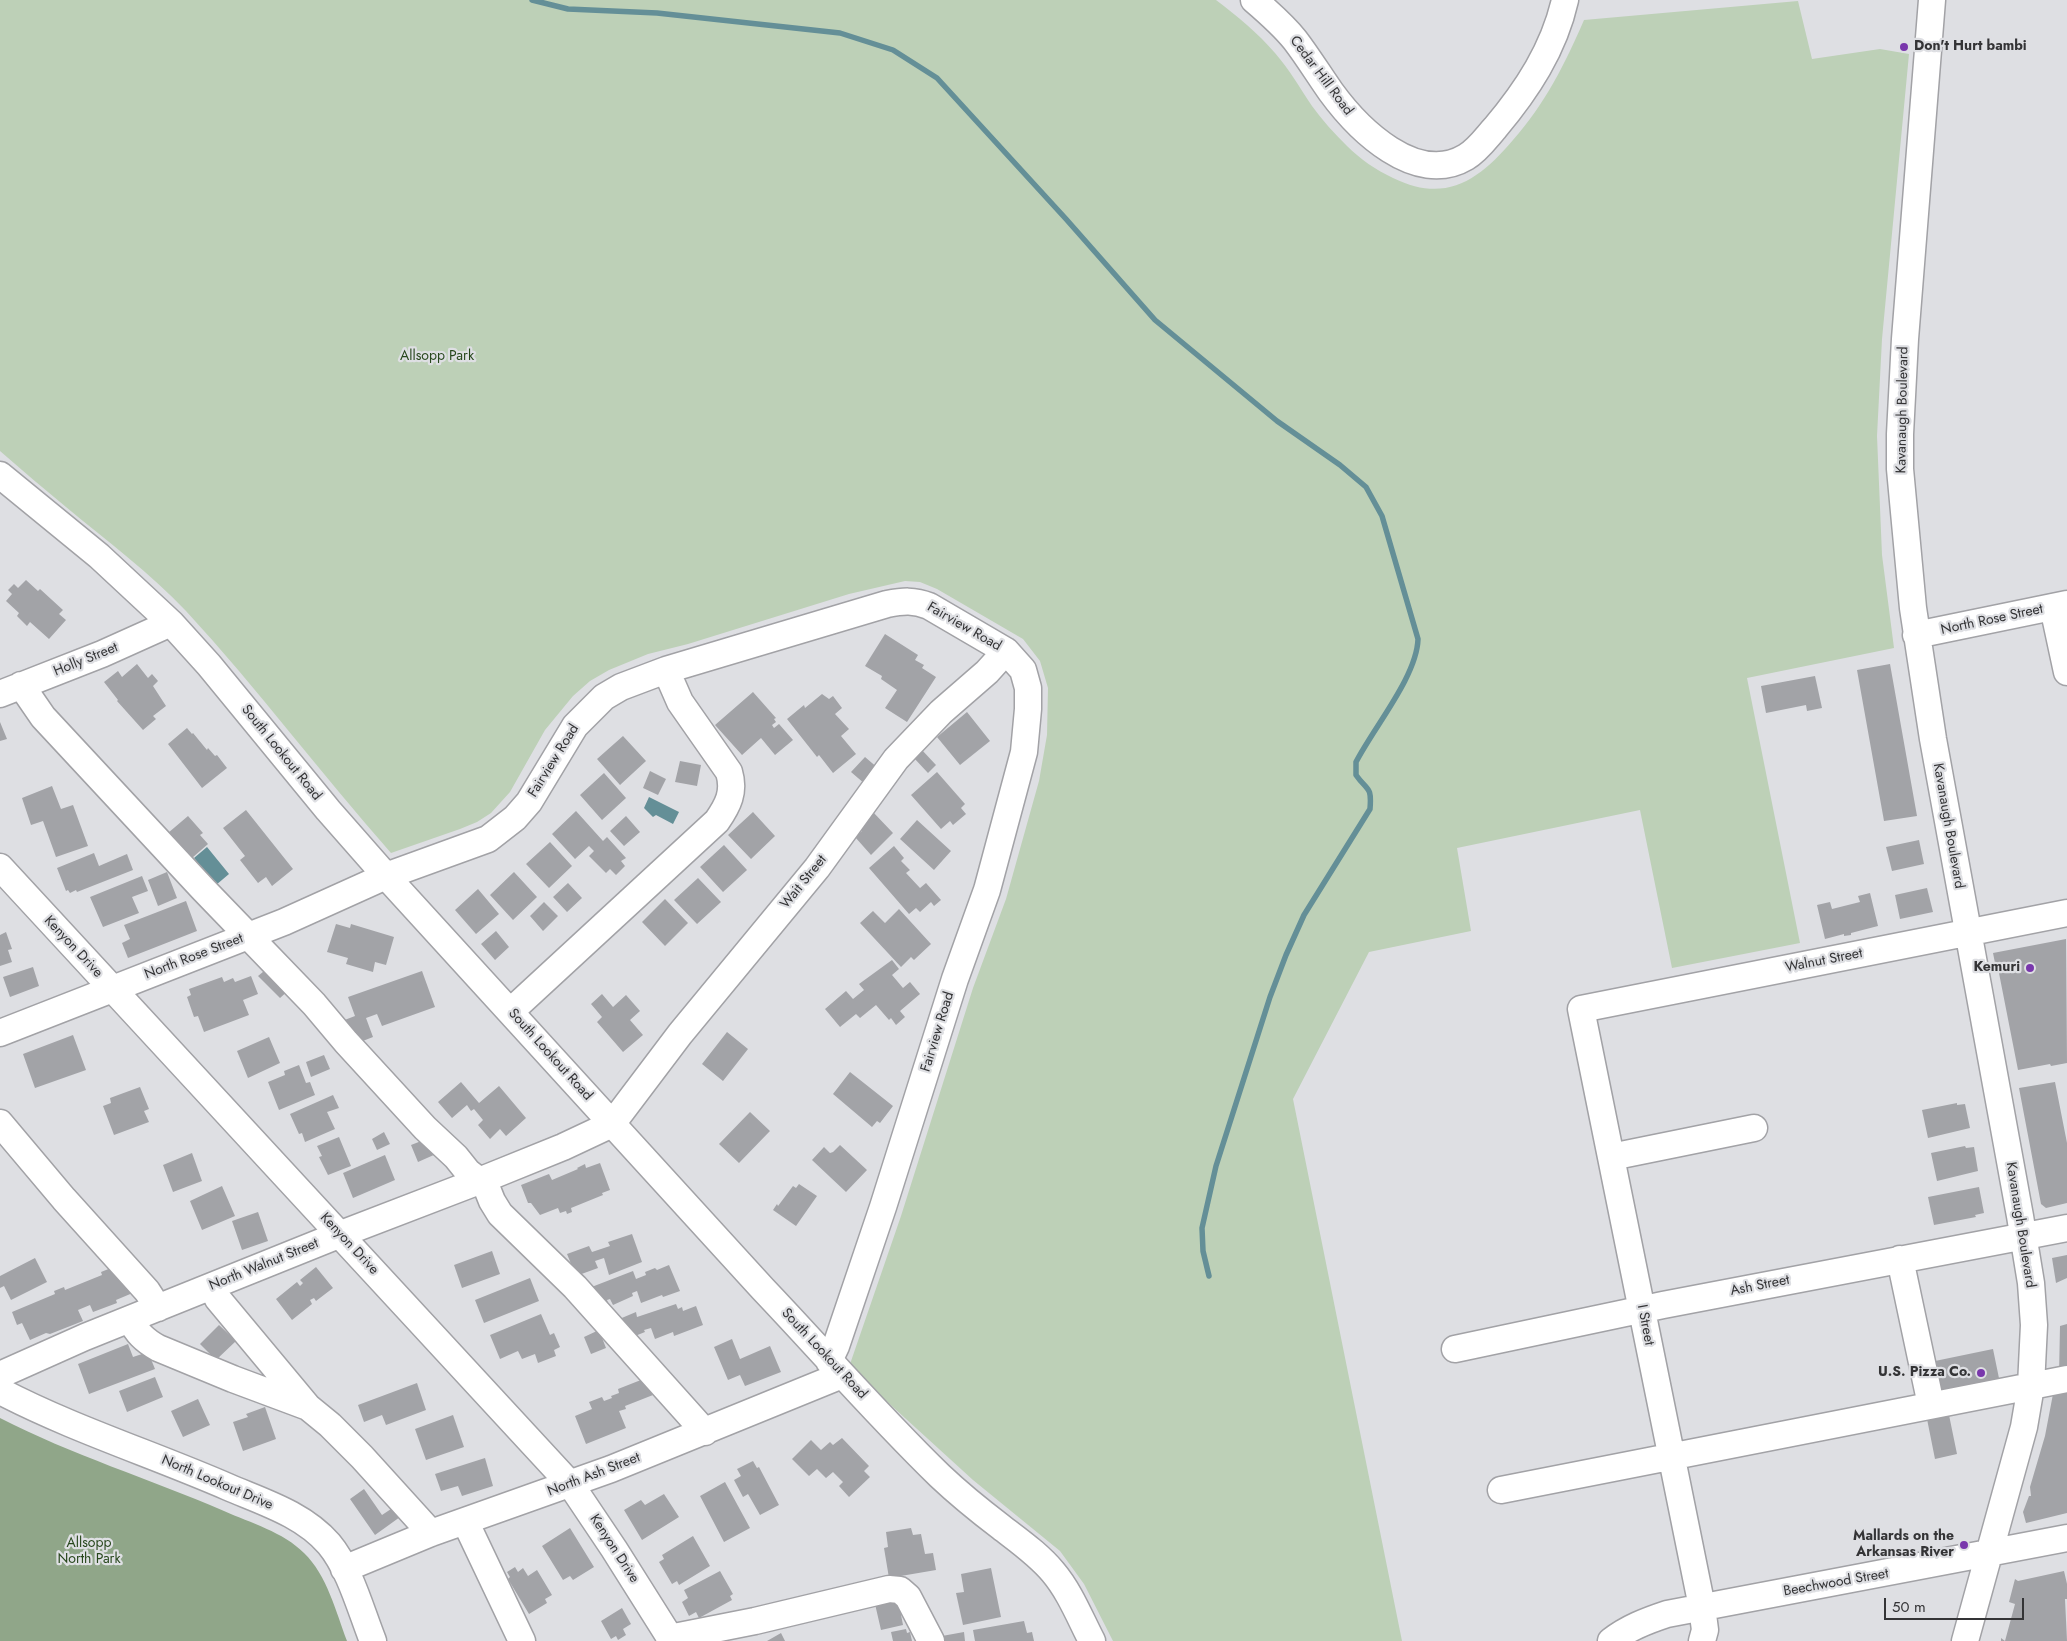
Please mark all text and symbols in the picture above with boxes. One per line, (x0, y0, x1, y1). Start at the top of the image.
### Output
street label: Cedar Hill Road (1286, 33, 1356, 119)
place label: Don't Hurt bambi (1914, 39, 2027, 55)
marker: Don't Hurt bambi (1898, 41, 1910, 53)
street label: Kavanaugh Boulevard (1893, 346, 1913, 474)
park label: Allsopp Park (400, 349, 474, 365)
street label: Fairview Road (924, 599, 1004, 655)
street label: North Rose Street (1939, 601, 2045, 639)
street label: Holly Street (51, 640, 121, 680)
street label: South Lookout Road (237, 702, 325, 804)
street label: Fairview Road (525, 721, 583, 801)
street label: Kavanaugh Boulevard (1929, 762, 1967, 890)
street label: Wait Street (777, 852, 831, 912)
street label: Kenyon Drive (40, 913, 106, 981)
street label: North Rose Street (142, 930, 246, 984)
street label: Walnut Street (1784, 945, 1864, 977)
place label: Kemuri (1973, 960, 2020, 976)
marker: Kemuri (2024, 962, 2036, 974)
street label: Fairview Road (918, 990, 958, 1074)
street label: South Lookout Road (504, 1006, 596, 1104)
street label: Kavanaugh Boulevard (2002, 1161, 2038, 1289)
street label: Kenyon Drive (316, 1210, 382, 1278)
street label: North Walnut Street (207, 1235, 321, 1295)
street label: Ash Street (1729, 1272, 1791, 1300)
street label: I Street (1633, 1303, 1657, 1347)
street label: South Lookout Road (778, 1305, 870, 1403)
place label: U.S. Pizza Co. (1878, 1365, 1971, 1381)
marker: U.S. Pizza Co. (1975, 1367, 1987, 1379)
street label: North Ash Street (545, 1450, 643, 1500)
street label: North Lookout Drive (159, 1452, 275, 1514)
street label: Kenyon Drive (586, 1512, 642, 1586)
place label: Mallards on the Arkansas River (1853, 1529, 1954, 1561)
park label: Allsopp North Park (57, 1536, 121, 1568)
marker: Mallards on the Arkansas River (1958, 1539, 1970, 1551)
street label: Beechwood Street (1782, 1565, 1890, 1601)
scale bar (1887, 1588, 2027, 1620)
text: 50 m (1892, 1596, 1926, 1618)

